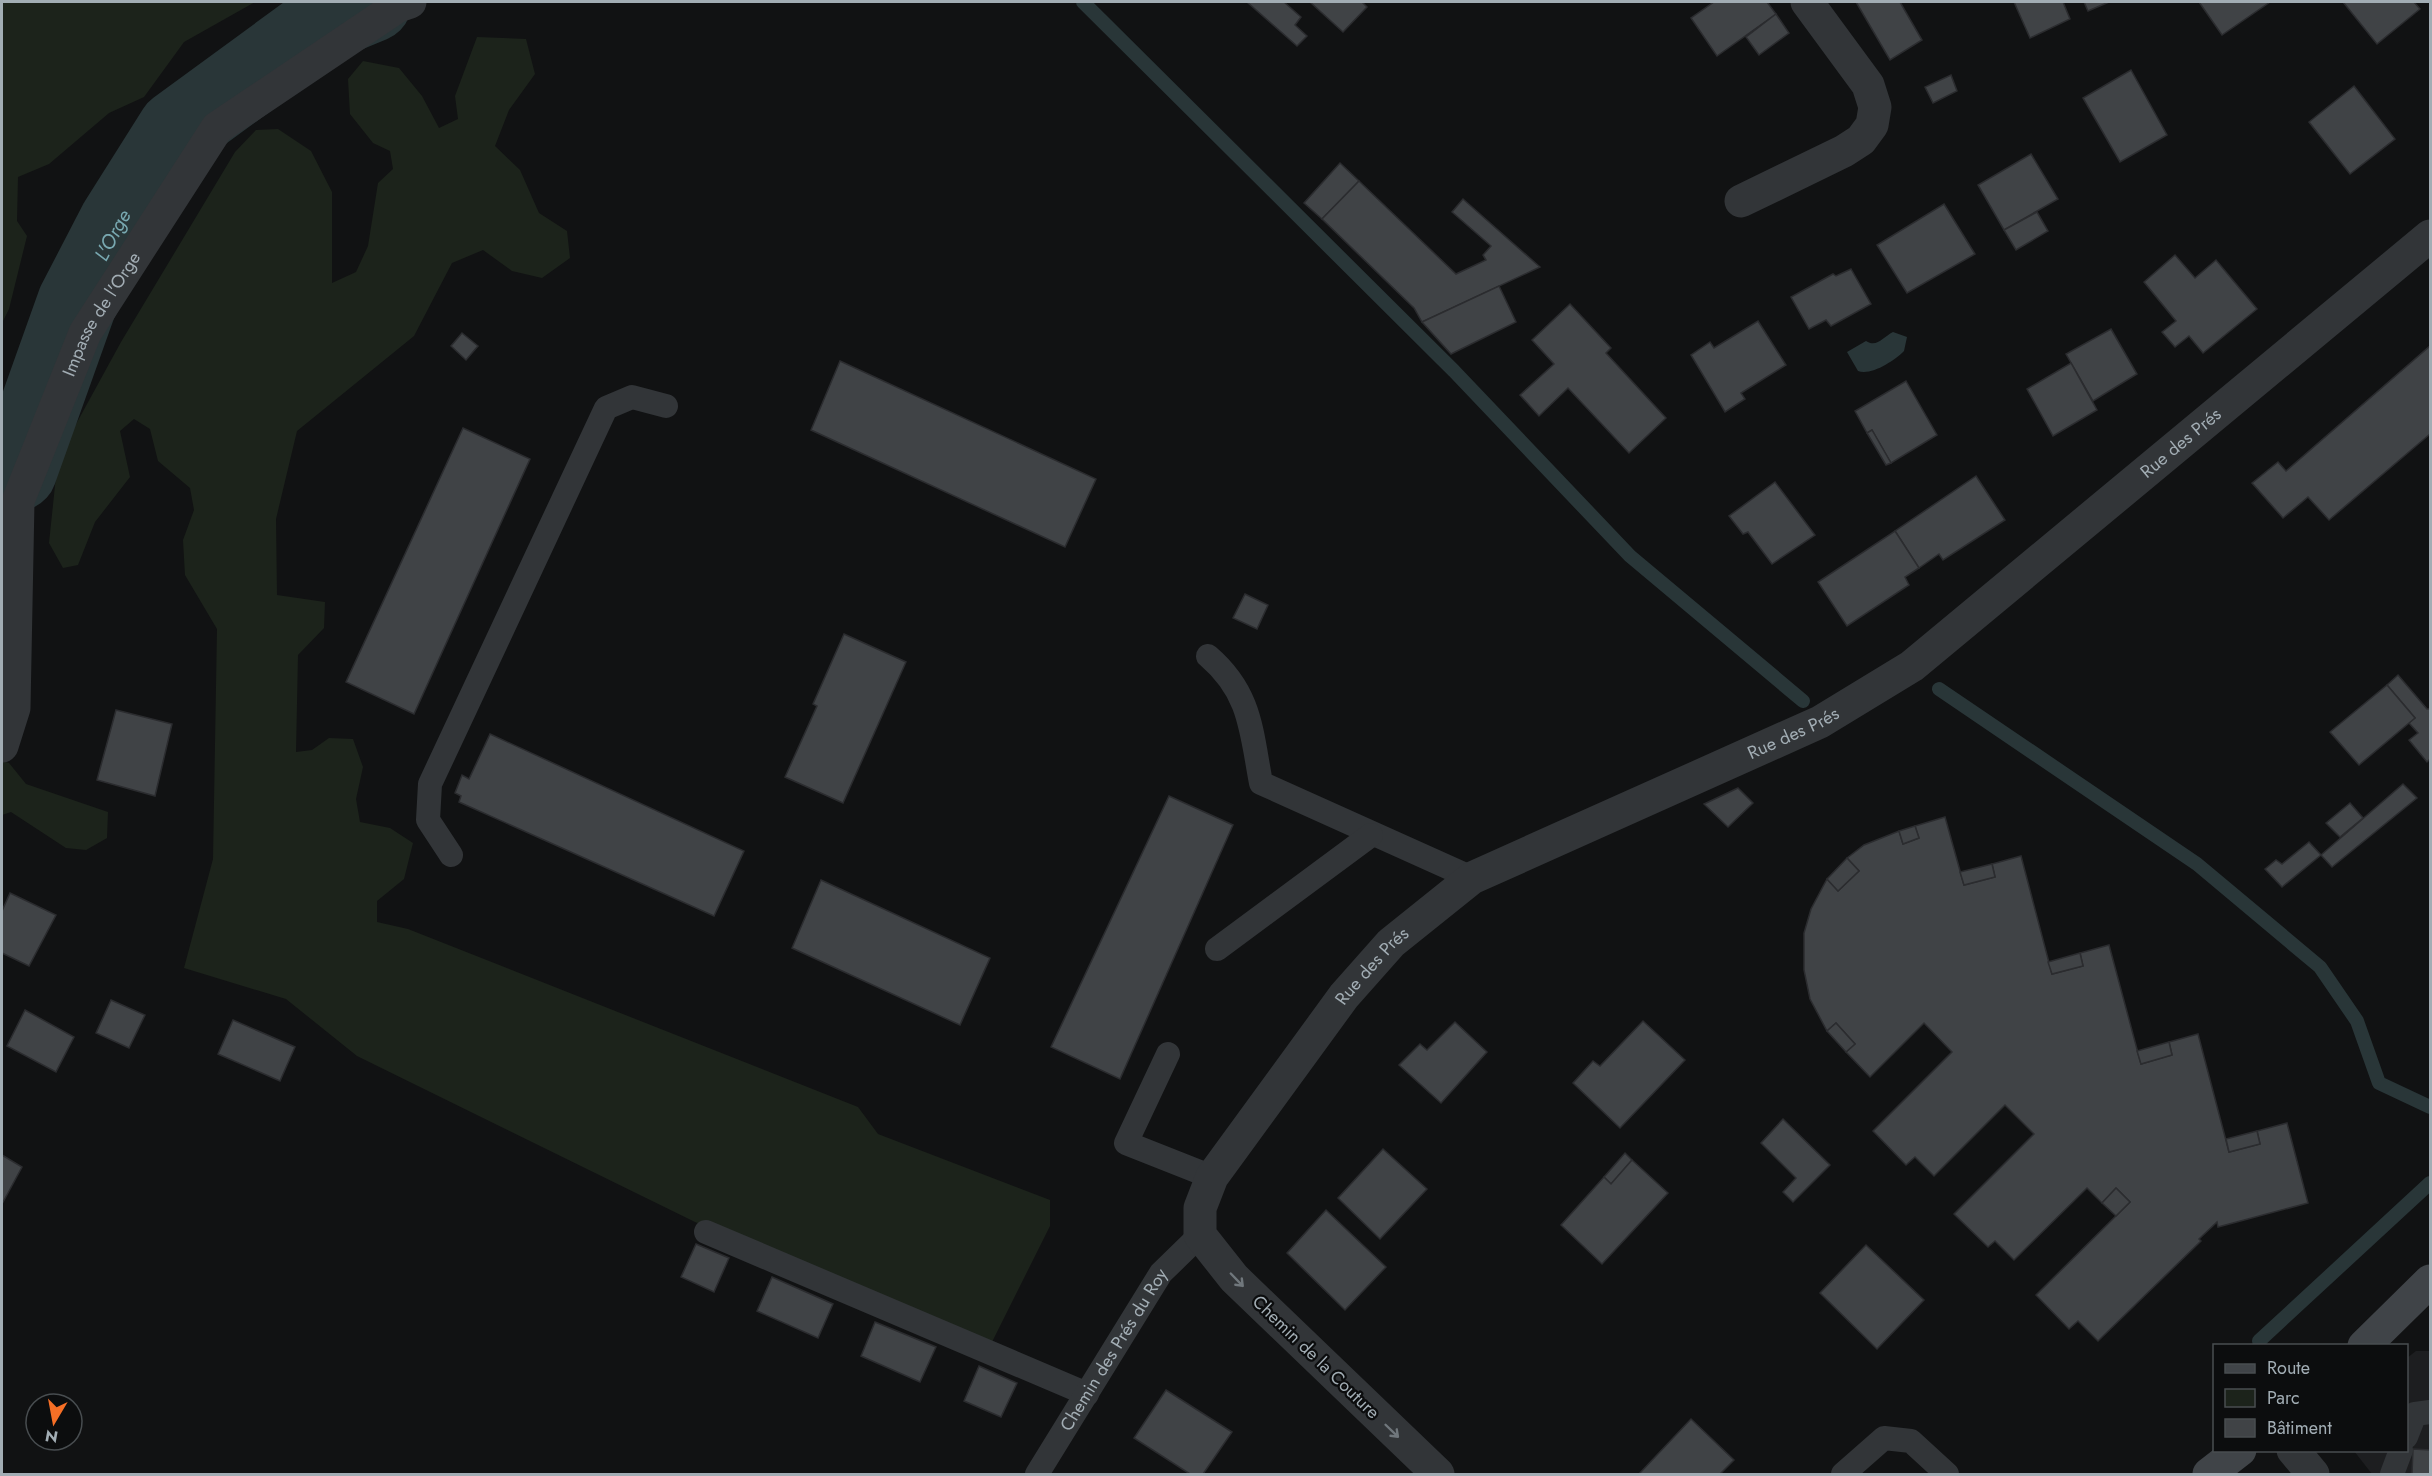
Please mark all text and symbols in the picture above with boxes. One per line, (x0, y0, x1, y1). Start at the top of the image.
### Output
water label: L'Orge (87, 204, 138, 266)
street label: Impasse de l'Orge (56, 247, 147, 380)
street label: Rue des Prés (2135, 401, 2227, 484)
street label: Rue des Prés (1743, 700, 1844, 766)
street label: Rue des Prés (1329, 921, 1414, 1010)
street label: Chemin des Prés du Roy (1054, 1263, 1174, 1436)
one-way arrow (1230, 1273, 1244, 1288)
street label: Chemin de la Couture (1246, 1289, 1386, 1425)
legend (2213, 1344, 2408, 1452)
text: Route (2267, 1355, 2310, 1381)
text: Parc (2267, 1385, 2300, 1411)
north arrow (24, 1392, 84, 1452)
text: Bâtiment (2267, 1415, 2333, 1441)
one-way arrow (1385, 1423, 1400, 1438)
text: N (43, 1424, 60, 1449)

